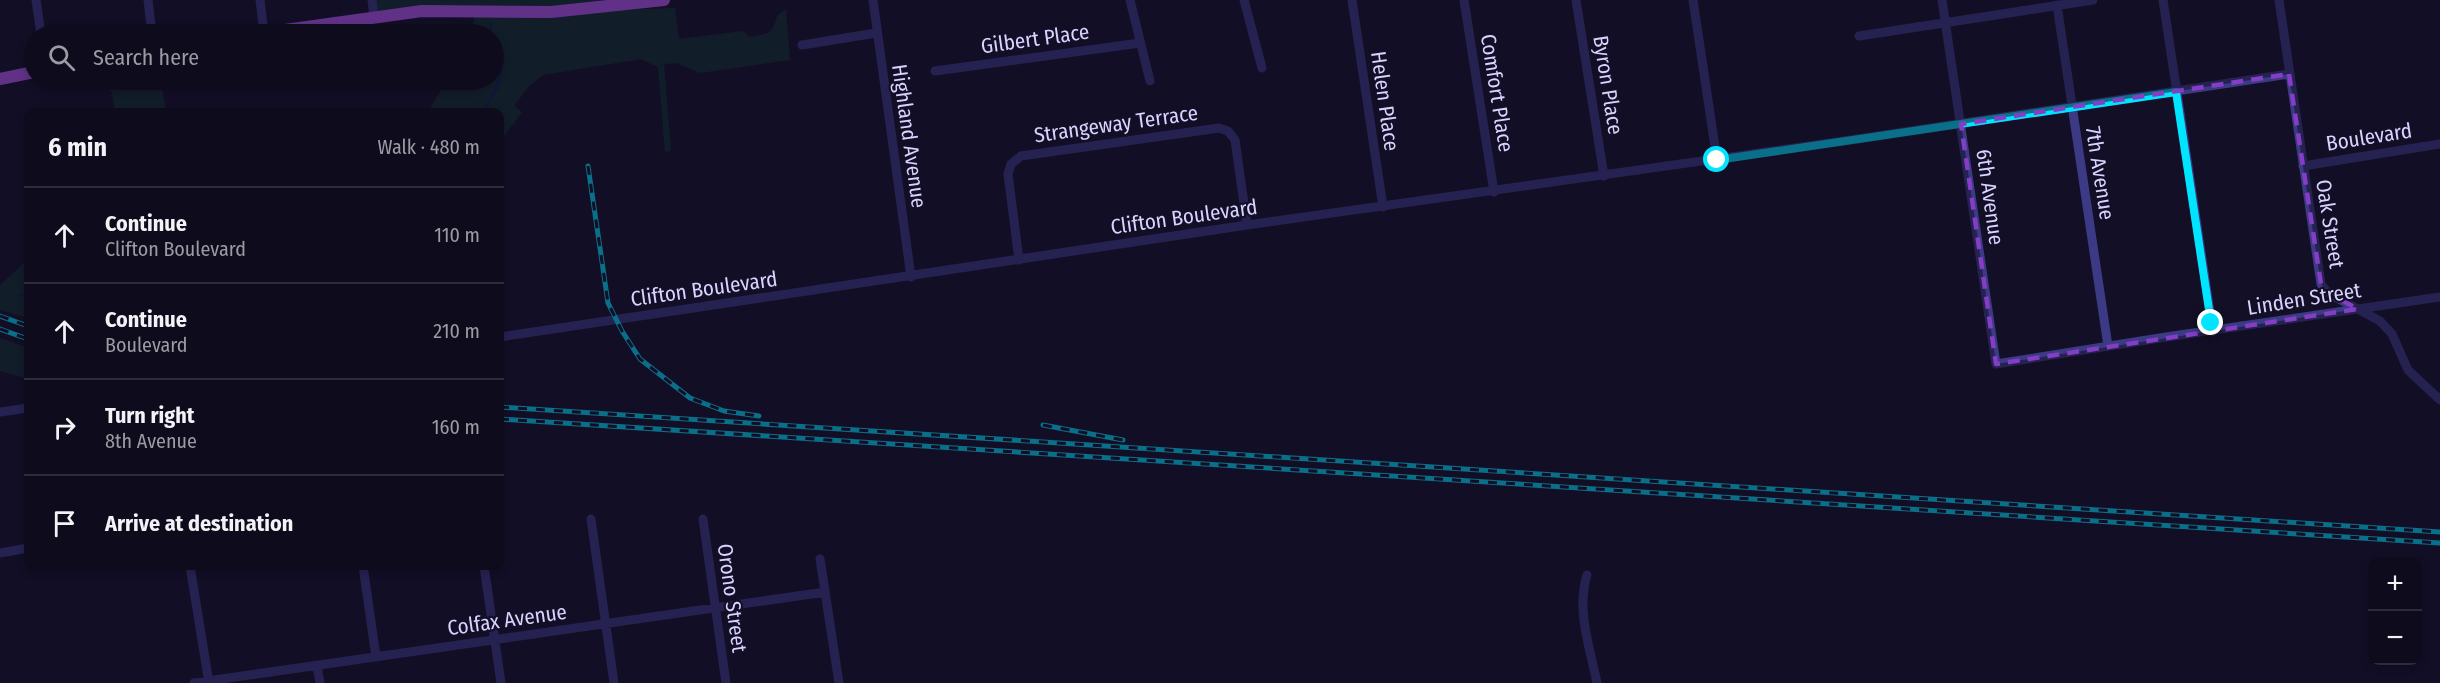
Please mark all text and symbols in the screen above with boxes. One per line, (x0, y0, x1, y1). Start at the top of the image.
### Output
street label: Gilbert Place (979, 19, 1091, 59)
search box (24, 24, 504, 90)
street label: Comfort Place (1475, 32, 1519, 154)
street label: Byron Place (1587, 34, 1629, 136)
icon: search (45, 41, 78, 74)
text: Search here (93, 44, 199, 71)
street label: Helen Place (1365, 49, 1405, 153)
street label: Highland Avenue (886, 62, 932, 210)
street label: Strangeway Terrace (1032, 100, 1200, 148)
street label: Boulevard (2324, 117, 2414, 157)
street label: 7th Avenue (2080, 124, 2120, 222)
text: 6 min (48, 132, 107, 163)
text: Walk · 480 m (378, 135, 480, 159)
route start (1703, 146, 1729, 172)
street label: 6th Avenue (1970, 147, 2010, 247)
street label: Oak Street (2310, 178, 2350, 270)
street label: Clifton Boulevard (1109, 194, 1259, 240)
text: Continue (105, 210, 187, 237)
icon: ahead (48, 219, 81, 252)
text: 110 m (434, 223, 480, 247)
text: Clifton Boulevard (105, 237, 246, 261)
street label: Clifton Boulevard (629, 266, 779, 312)
street label: Linden Street (2245, 277, 2363, 321)
text: Continue (105, 306, 187, 333)
route end (2197, 309, 2223, 335)
icon: ahead (48, 315, 81, 348)
text: 210 m (433, 319, 480, 343)
text: Boulevard (105, 333, 187, 357)
text: Turn right (105, 402, 194, 429)
icon: right (48, 411, 81, 444)
text: 160 m (432, 415, 480, 439)
text: 8th Avenue (105, 429, 197, 453)
icon: arrive (48, 507, 81, 540)
text: Arrive at destination (105, 510, 293, 537)
street label: Orono Street (711, 542, 753, 654)
map controls (2368, 557, 2422, 665)
button: + (2368, 557, 2422, 611)
street label: Colfax Avenue (446, 599, 568, 641)
button: − (2368, 611, 2422, 665)

